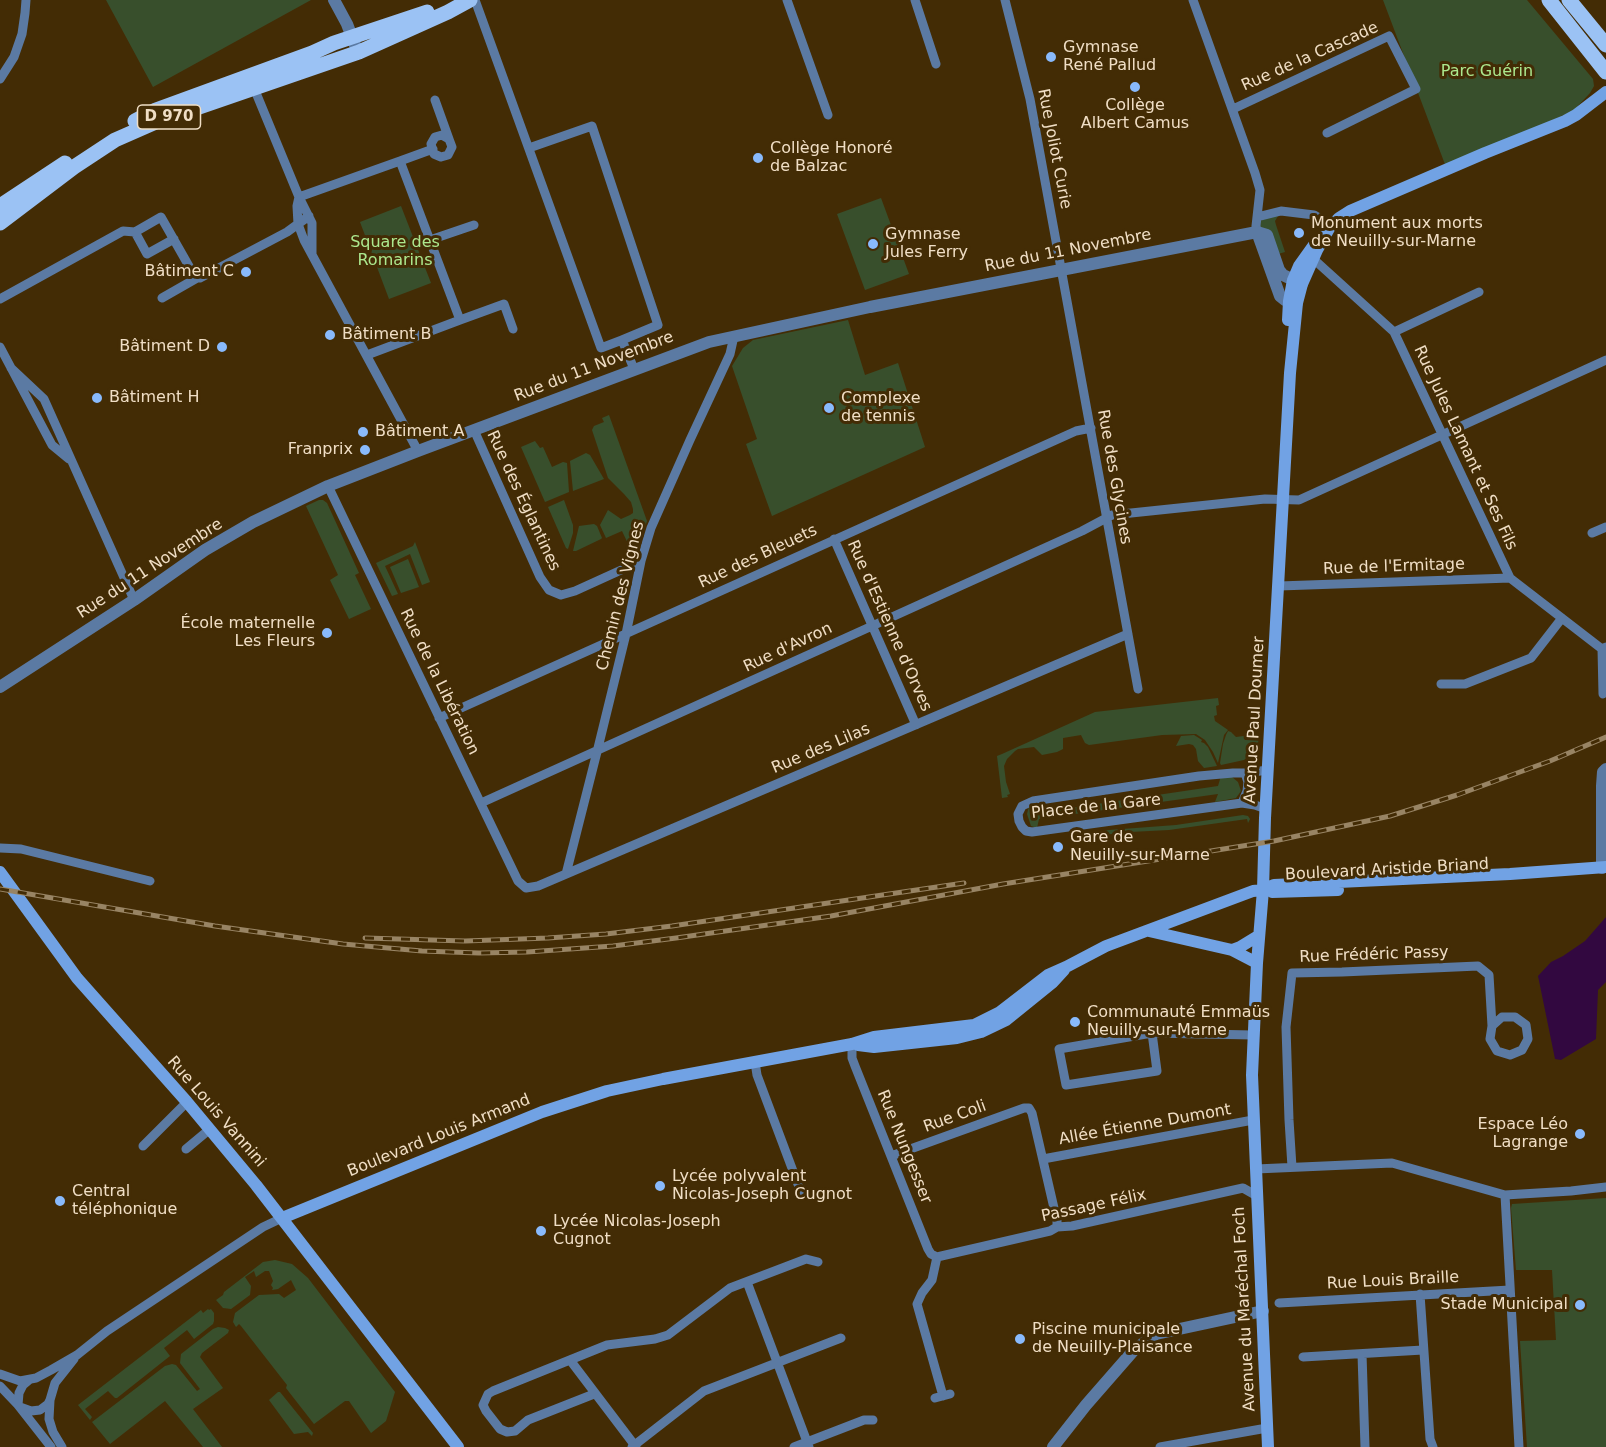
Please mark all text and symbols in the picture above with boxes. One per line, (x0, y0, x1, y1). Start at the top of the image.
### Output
street label: Rue de la Cascade (1239, 18, 1381, 96)
place label: Gymnase René Pallud (1063, 38, 1156, 76)
marker: Gymnase René Pallud (1044, 50, 1058, 64)
park label: Parc Guérin (1441, 62, 1533, 82)
marker: Collège Albert Camus (1128, 80, 1142, 94)
street label: Rue Joliot Curie (1033, 87, 1075, 211)
place label: Collège Albert Camus (1081, 96, 1189, 134)
road number: D 970 (138, 105, 201, 129)
place label: Collège Honoré de Balzac (770, 139, 893, 177)
marker: Collège Honoré de Balzac (751, 151, 765, 165)
place label: Monument aux morts de Neuilly-sur-Marne (1311, 214, 1483, 252)
place label: Gymnase Jules Ferry (885, 225, 968, 263)
street label: Rue du 11 Novembre (983, 225, 1153, 277)
marker: Monument aux morts de Neuilly-sur-Marne (1292, 226, 1306, 240)
park label: Square des Romarins (350, 233, 440, 271)
marker: Gymnase Jules Ferry (866, 237, 880, 251)
place label: Bâtiment C (144, 262, 234, 282)
marker: Bâtiment C (239, 265, 253, 279)
place label: Bâtiment B (342, 325, 431, 345)
marker: Bâtiment B (323, 328, 337, 342)
street label: Rue du 11 Novembre (512, 328, 676, 406)
place label: Bâtiment D (119, 337, 210, 357)
marker: Bâtiment D (215, 340, 229, 354)
street label: Rue Jules Lamant et Ses Fils (1409, 343, 1521, 553)
place label: Bâtiment H (109, 388, 199, 408)
place label: Complexe de tennis (841, 389, 921, 427)
marker: Bâtiment H (90, 391, 104, 405)
marker: Complexe de tennis (822, 401, 836, 415)
street label: Rue des Glycines (1093, 408, 1135, 546)
place label: Bâtiment A (375, 422, 464, 442)
marker: Bâtiment A (356, 425, 370, 439)
street label: Rue des Églantines (482, 428, 564, 574)
place label: Franprix (288, 440, 353, 460)
marker: Franprix (358, 443, 372, 457)
street label: Rue du 11 Novembre (74, 515, 226, 623)
street label: Chemin des Vignes (593, 519, 649, 673)
street label: Rue des Bleuets (696, 521, 820, 593)
street label: Rue d'Estienne d'Orves (842, 537, 936, 715)
street label: Rue de l'Ermitage (1323, 555, 1465, 579)
street label: Rue de la Libération (395, 606, 483, 758)
place label: École maternelle Les Fleurs (180, 614, 315, 652)
street label: Rue d'Avron (741, 619, 835, 677)
marker: École maternelle Les Fleurs (320, 626, 334, 640)
street label: Avenue Paul Doumer (1241, 636, 1269, 804)
street label: Rue des Lilas (769, 720, 873, 778)
street label: Place de la Gare (1030, 791, 1162, 823)
place label: Gare de Neuilly-sur-Marne (1070, 828, 1210, 866)
marker: Gare de Neuilly-sur-Marne (1051, 840, 1065, 854)
street label: Boulevard Aristide Briand (1285, 855, 1489, 885)
street label: Rue Frédéric Passy (1299, 943, 1449, 967)
place label: Communauté Emmaüs Neuilly-sur-Marne (1087, 1003, 1270, 1041)
marker: Communauté Emmaüs Neuilly-sur-Marne (1068, 1015, 1082, 1029)
street label: Rue Louis Vannini (163, 1053, 269, 1171)
street label: Rue Nungesser (872, 1087, 936, 1207)
street label: Boulevard Louis Armand (345, 1091, 533, 1181)
street label: Rue Coli (921, 1097, 989, 1137)
street label: Allée Étienne Dumont (1057, 1100, 1233, 1150)
place label: Espace Léo Lagrange (1478, 1115, 1568, 1153)
marker: Espace Léo Lagrange (1573, 1127, 1587, 1141)
place label: Lycée polyvalent Nicolas-Joseph Cugnot (672, 1167, 852, 1205)
marker: Lycée polyvalent Nicolas-Joseph Cugnot (653, 1179, 667, 1193)
place label: Central téléphonique (72, 1182, 177, 1220)
street label: Passage Félix (1040, 1186, 1148, 1226)
marker: Central téléphonique (53, 1194, 67, 1208)
street label: Avenue du Maréchal Foch (1230, 1206, 1260, 1412)
place label: Lycée Nicolas-Joseph Cugnot (553, 1212, 721, 1250)
marker: Lycée Nicolas-Joseph Cugnot (534, 1224, 548, 1238)
street label: Rue Louis Braille (1326, 1268, 1460, 1294)
place label: Stade Municipal (1440, 1295, 1568, 1315)
marker: Stade Municipal (1573, 1298, 1587, 1312)
place label: Piscine municipale de Neuilly-Plaisance (1032, 1320, 1193, 1358)
marker: Piscine municipale de Neuilly-Plaisance (1013, 1332, 1027, 1346)

